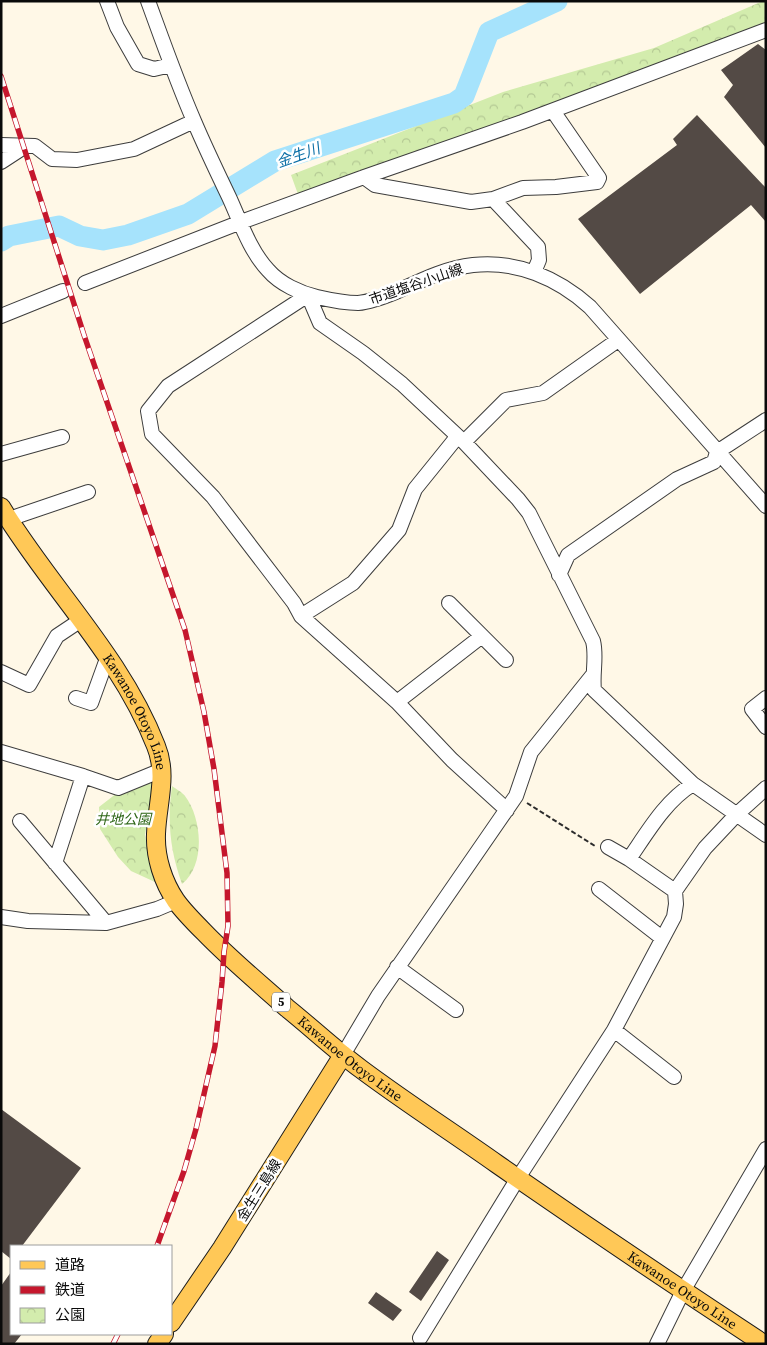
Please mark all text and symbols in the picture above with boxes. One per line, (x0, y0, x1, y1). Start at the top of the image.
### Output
water label: 金生川 (273, 137, 325, 173)
street label: 市道塩谷小山線 (366, 259, 466, 309)
street label: Kawanoe Otoyo Line (98, 650, 171, 771)
park label: 井地公園 (95, 809, 153, 829)
road number: 5 (272, 992, 290, 1012)
street label: Kawanoe Otoyo Line (294, 1011, 407, 1106)
street label: 金生三島線 (232, 1155, 286, 1225)
legend (10, 1245, 172, 1335)
street label: Kawanoe Otoyo Line (624, 1246, 741, 1334)
text: 道路 (55, 1254, 85, 1275)
text: 鉄道 (55, 1279, 85, 1300)
text: 公園 (55, 1304, 85, 1325)

